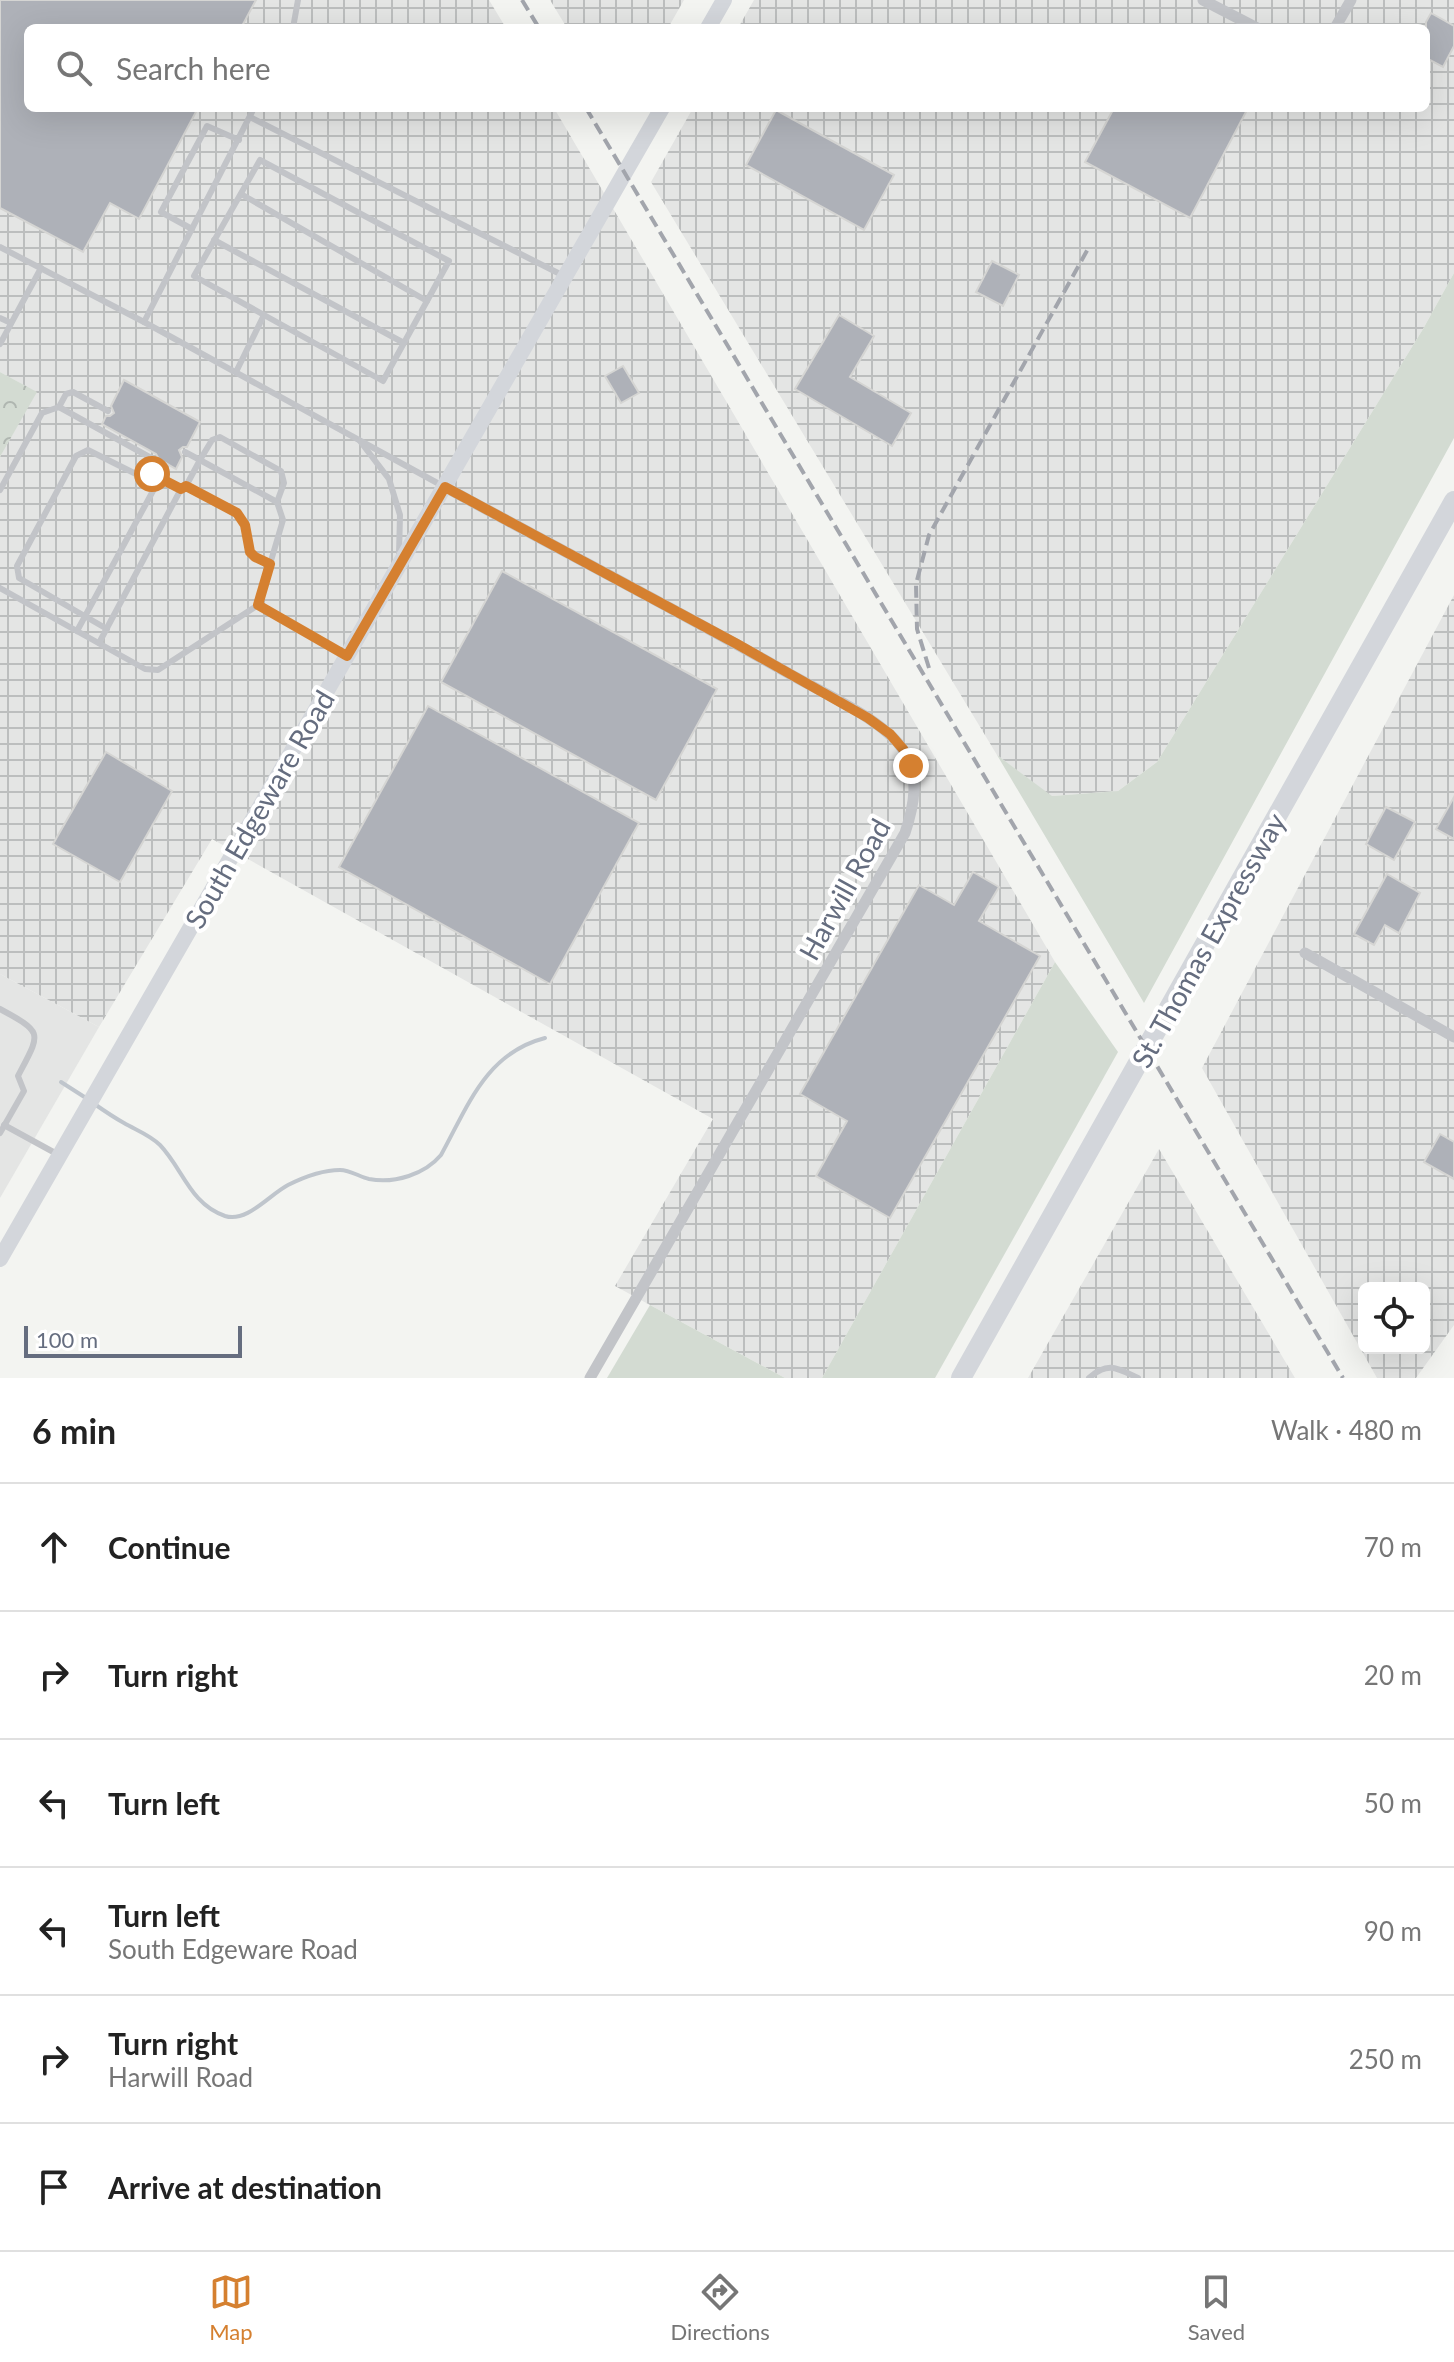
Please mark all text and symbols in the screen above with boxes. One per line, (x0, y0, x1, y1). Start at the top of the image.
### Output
search box (24, 24, 1430, 112)
icon: search (52, 46, 96, 90)
text: Search here (116, 50, 271, 86)
route start (134, 456, 170, 492)
street label: South Edgeware Road (177, 684, 341, 934)
route end (893, 748, 929, 784)
street label: St. Thomas Expressway (1124, 806, 1292, 1073)
street label: Harwill Road (791, 812, 897, 966)
map controls (1358, 1282, 1430, 1354)
button: locate (1358, 1282, 1430, 1354)
scale bar (24, 1322, 242, 1358)
text: 100 m (36, 1326, 98, 1353)
text: 6 min (32, 1410, 116, 1451)
text: Walk · 480 m (1271, 1414, 1422, 1446)
icon: ahead (32, 1525, 76, 1569)
text: Continue (108, 1529, 231, 1565)
text: 70 m (1364, 1531, 1422, 1563)
icon: right (32, 1653, 76, 1697)
text: Turn right (108, 1657, 238, 1693)
text: 20 m (1364, 1659, 1422, 1691)
icon: left (32, 1781, 76, 1825)
text: Turn left (108, 1785, 220, 1821)
text: 50 m (1364, 1787, 1422, 1819)
text: Turn left (108, 1897, 220, 1933)
icon: left (32, 1909, 76, 1953)
text: 90 m (1364, 1915, 1422, 1947)
text: South Edgeware Road (108, 1933, 358, 1965)
text: Turn right (108, 2025, 238, 2061)
icon: right (32, 2037, 76, 2081)
text: 250 m (1349, 2043, 1422, 2075)
text: Harwill Road (108, 2061, 253, 2093)
icon: arrive (32, 2165, 76, 2209)
text: Arrive at destination (108, 2169, 382, 2205)
tab: Map (209, 2270, 253, 2345)
tab: Directions (671, 2270, 770, 2345)
tab: Saved (1188, 2270, 1245, 2345)

